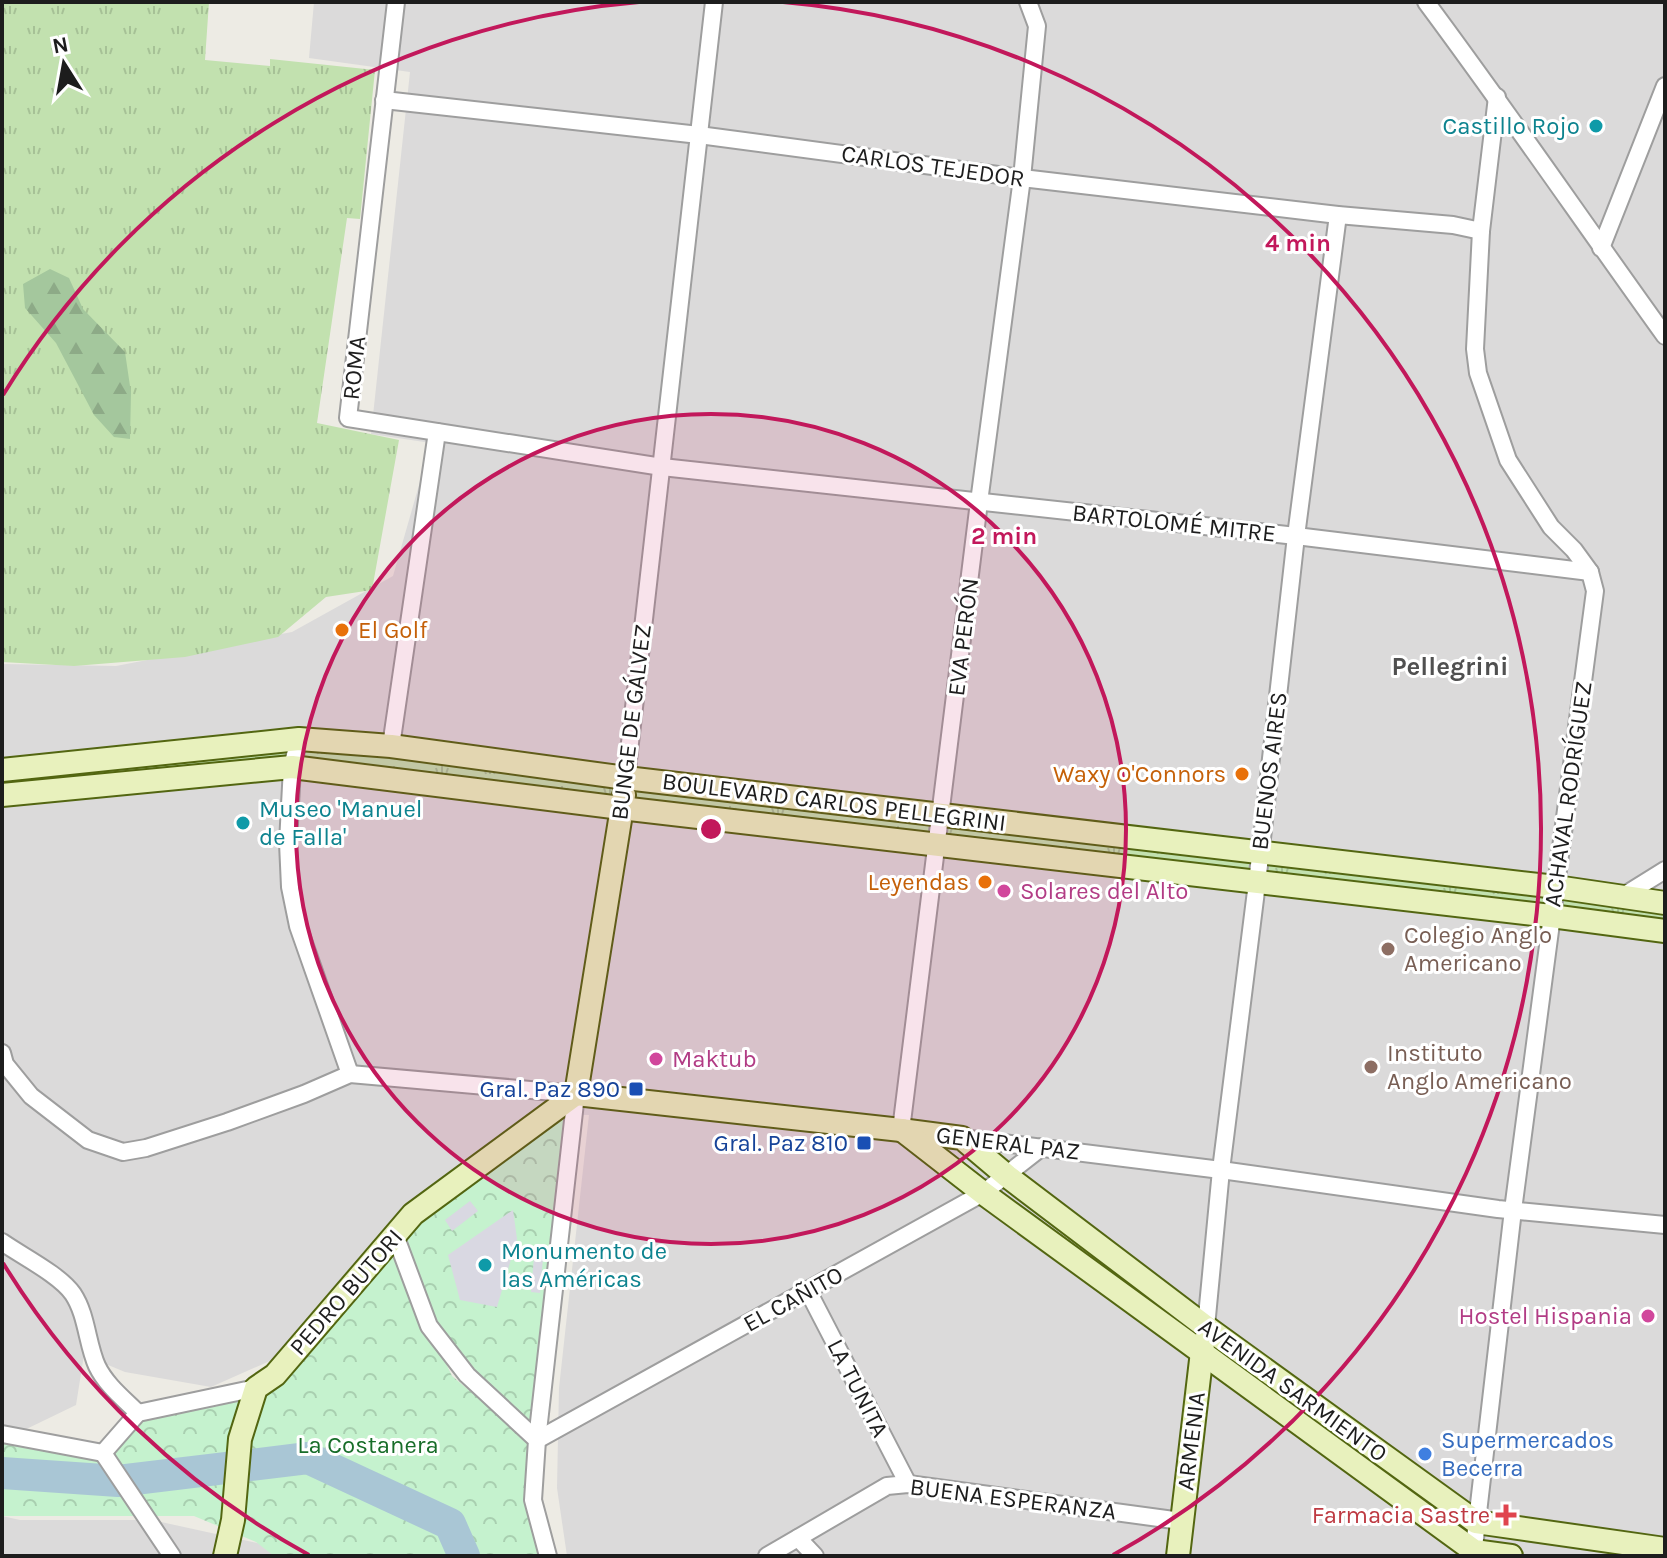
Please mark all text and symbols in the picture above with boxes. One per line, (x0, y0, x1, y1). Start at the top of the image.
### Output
north arrow (24, 24, 104, 104)
text: N (50, 31, 71, 60)
place label: Castillo Rojo (1443, 112, 1580, 140)
marker: Castillo Rojo (1587, 117, 1605, 135)
street label: CARLOS TEJEDOR (840, 139, 1026, 193)
text: 4 min (1265, 229, 1331, 257)
street label: ROMA (337, 334, 371, 401)
street label: BARTOLOMÉ MITRE (1071, 497, 1277, 548)
text: 2 min (971, 522, 1037, 550)
street label: EVA PERÓN (942, 576, 984, 698)
place label: El Golf (358, 616, 428, 644)
marker: El Golf (333, 621, 351, 639)
street label: BUNGE DE GÁLVEZ (604, 622, 657, 822)
district label: Pellegrini (1391, 651, 1509, 682)
street label: ACHAVAL RODRÍGUEZ (1537, 679, 1598, 909)
street label: BUENOS AIRES (1245, 690, 1293, 852)
place label: Waxy O'Connors (1053, 760, 1226, 788)
marker: Waxy O'Connors (1233, 765, 1251, 783)
street label: BOULEVARD CARLOS PELLEGRINI (660, 767, 1008, 837)
place label: Museo 'Manuel de Falla' (259, 795, 422, 851)
marker: Museo 'Manuel de Falla' (234, 814, 252, 832)
centre of rings (697, 815, 725, 843)
place label: Leyendas (867, 868, 969, 896)
marker: Leyendas (976, 873, 994, 891)
place label: Solares del Alto (1020, 877, 1188, 905)
marker: Solares del Alto (995, 882, 1013, 900)
place label: Colegio Anglo Americano (1404, 921, 1552, 977)
marker: Colegio Anglo Americano (1379, 940, 1397, 958)
place label: Instituto Anglo Americano (1387, 1039, 1572, 1095)
place label: Maktub (672, 1045, 757, 1073)
marker: Maktub (647, 1050, 665, 1068)
marker: Instituto Anglo Americano (1362, 1058, 1380, 1076)
place label: Gral. Paz 890 (479, 1075, 620, 1103)
marker: Gral. Paz 890 (627, 1080, 645, 1098)
street label: GENERAL PAZ (935, 1120, 1081, 1166)
place label: Gral. Paz 810 (713, 1129, 848, 1157)
marker: Gral. Paz 810 (855, 1134, 873, 1152)
street label: PEDRO BUTORI (284, 1223, 408, 1361)
place label: Monumento de las Américas (501, 1237, 667, 1293)
marker: Monumento de las Américas (476, 1256, 494, 1274)
street label: EL CAÑITO (738, 1260, 848, 1338)
place label: Hostel Hispania (1459, 1302, 1632, 1330)
marker: Hostel Hispania (1639, 1307, 1657, 1325)
street label: AVENIDA SARMIENTO (1193, 1312, 1393, 1468)
street label: LA TUNITA (821, 1334, 895, 1442)
street label: ARMENIA (1171, 1390, 1211, 1492)
place label: Supermercados Becerra (1441, 1426, 1614, 1482)
park label: La Costanera (297, 1431, 439, 1459)
marker: Supermercados Becerra (1416, 1445, 1434, 1463)
street label: BUENA ESPERANZA (908, 1472, 1118, 1526)
place label: Farmacia Sastre (1312, 1501, 1490, 1529)
marker: Farmacia Sastre (1497, 1506, 1515, 1524)

